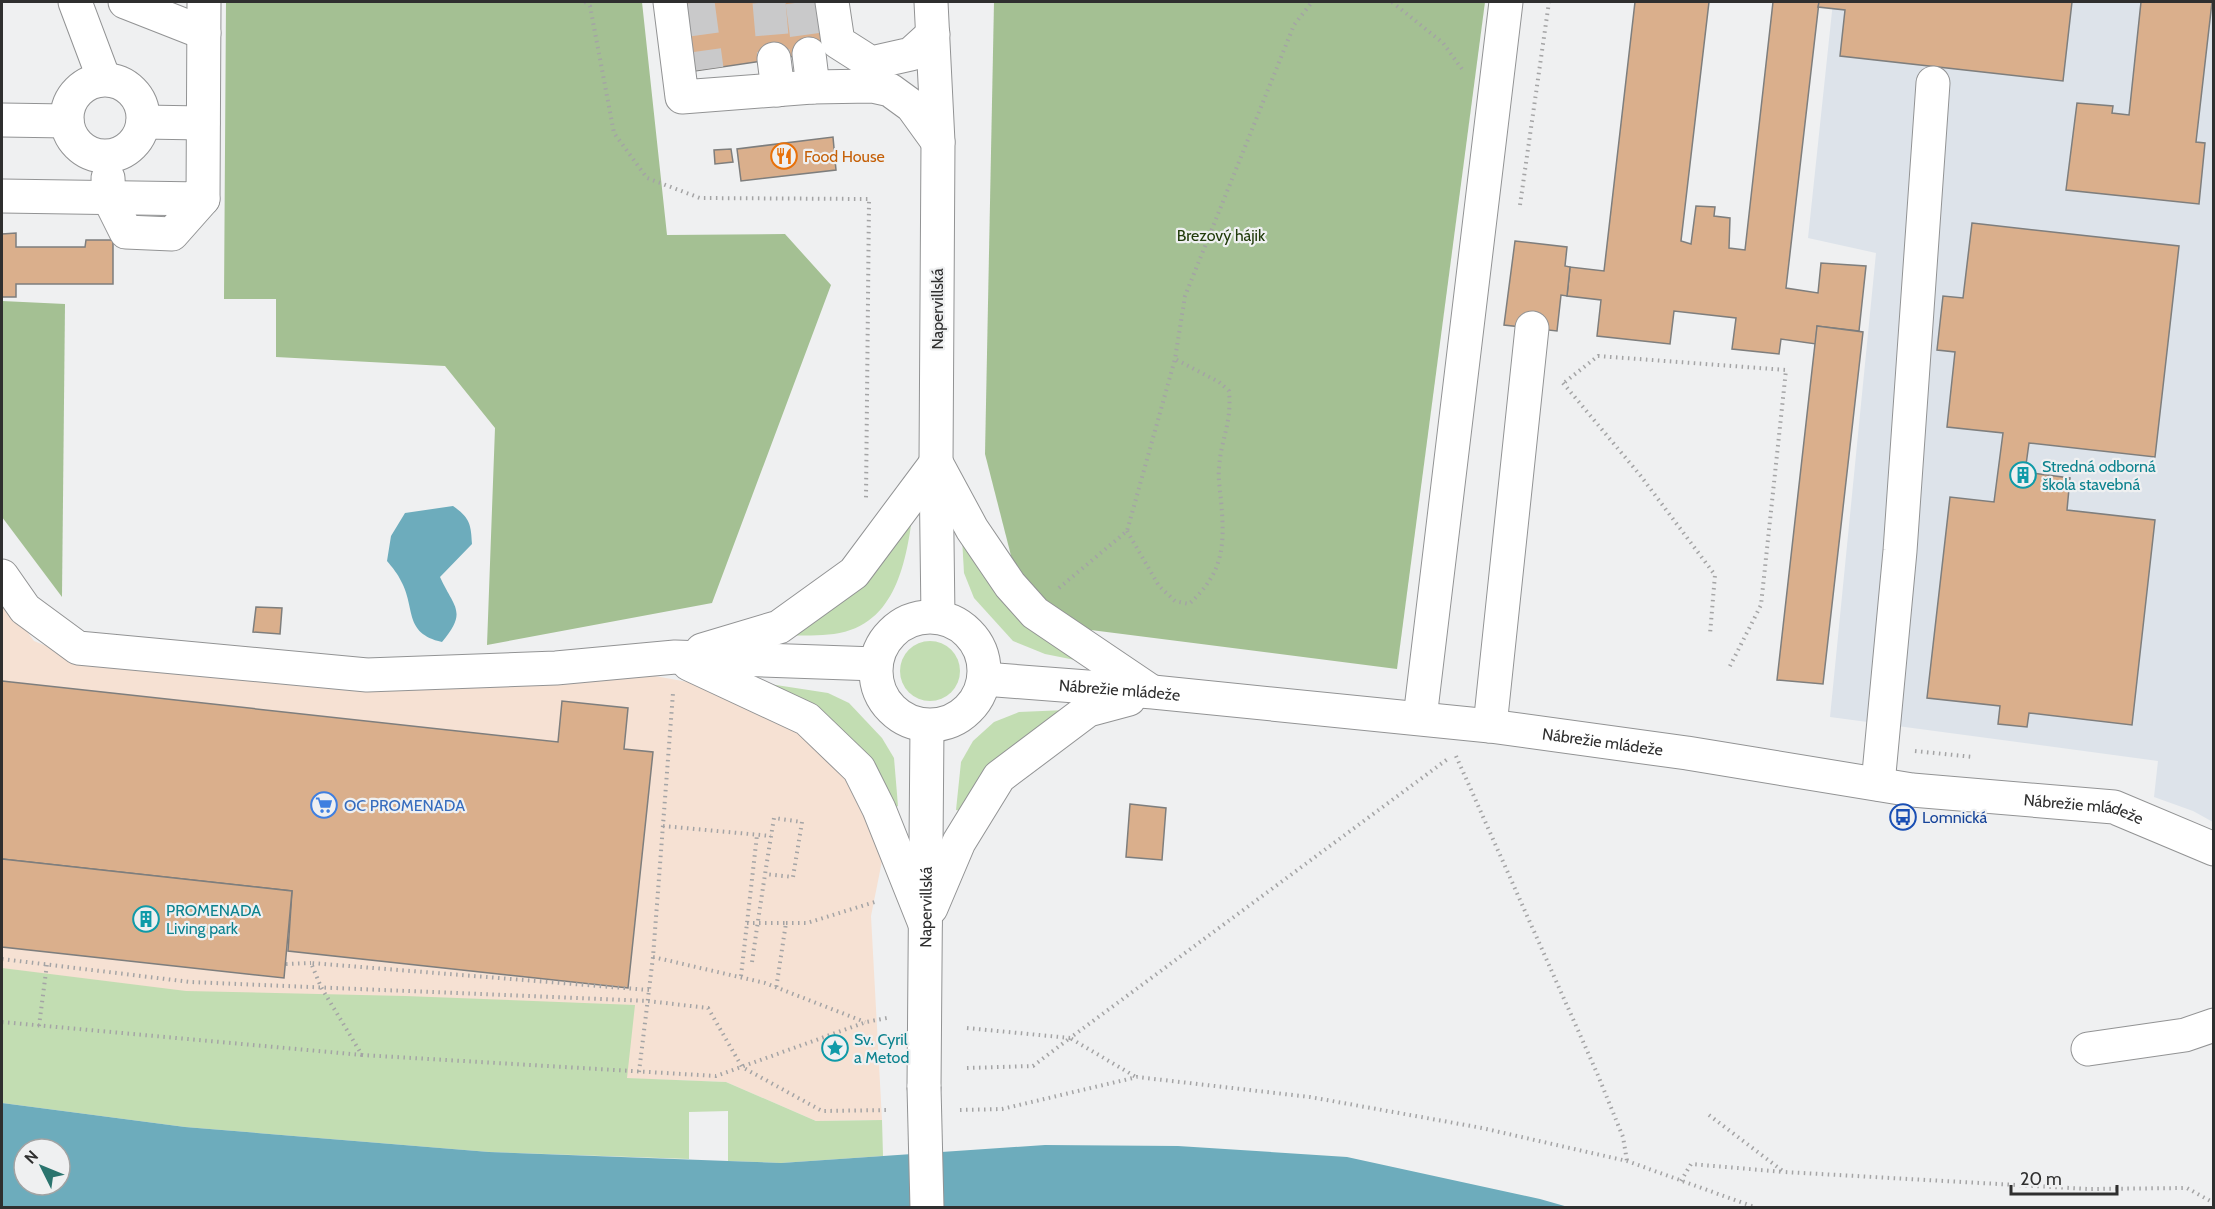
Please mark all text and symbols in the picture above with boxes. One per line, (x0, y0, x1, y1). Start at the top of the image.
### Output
restaurant icon: Food House (769, 141, 799, 171)
place label: Food House (804, 147, 885, 166)
park label: Brezový hájik (1177, 226, 1266, 245)
street label: Napervillská (928, 268, 947, 350)
place label: Stredná odborná škola stavebná (2042, 457, 2156, 494)
building icon: Stredná odborná škola stavebná (2008, 460, 2038, 490)
street label: Nábrežie mládeže (1058, 675, 1181, 704)
street label: Nábrežie mládeže (1541, 724, 1664, 759)
supermarket icon: OC PROMENADA (309, 790, 339, 820)
street label: Nábrežie mládeže (2023, 790, 2146, 828)
place label: OC PROMENADA (344, 796, 465, 815)
bus stop icon: Lomnická (1888, 802, 1918, 832)
place label: Lomnická (1922, 808, 1987, 827)
street label: Napervillská (916, 866, 935, 948)
place label: PROMENADA Living park (166, 901, 261, 938)
building icon: PROMENADA Living park (131, 904, 161, 934)
place label: Sv. Cyril a Metod (854, 1030, 909, 1067)
place icon: Sv. Cyril a Metod (820, 1033, 850, 1063)
north arrow (12, 1137, 72, 1197)
text: N (21, 1146, 42, 1168)
scale bar (2011, 1158, 2118, 1196)
text: 20 m (2020, 1168, 2062, 1190)

